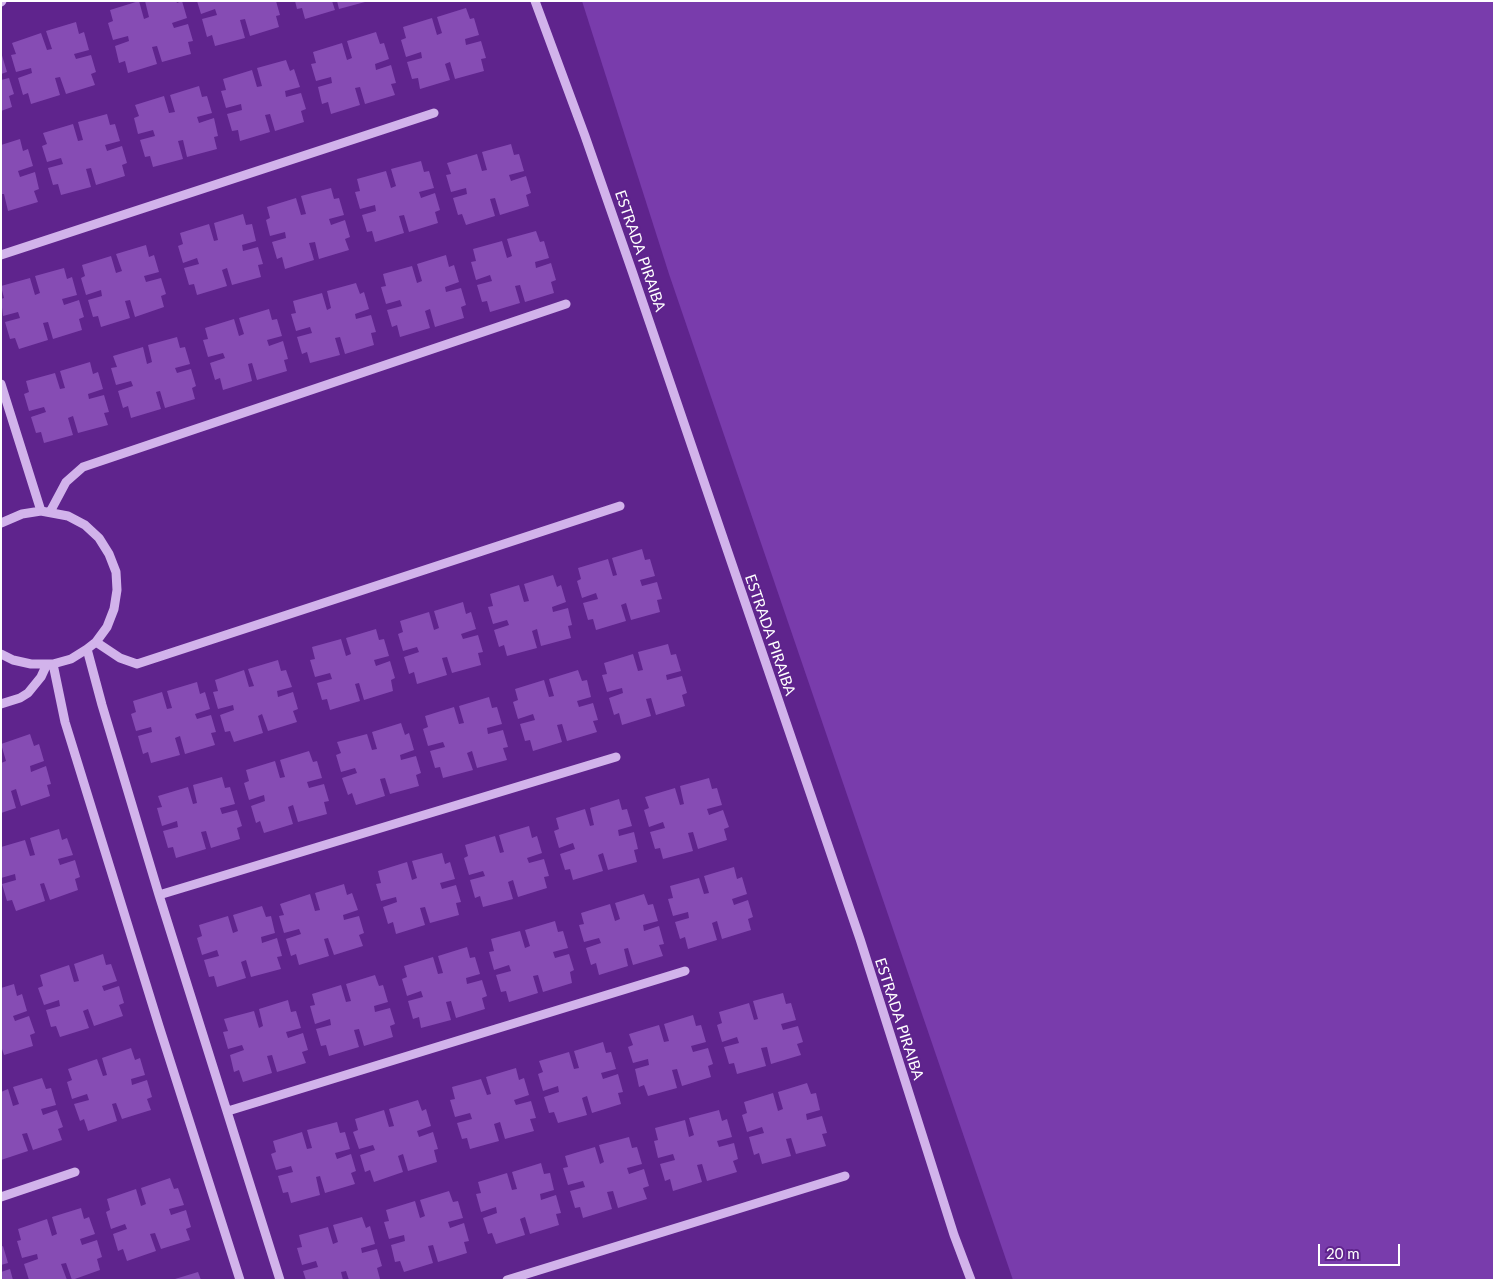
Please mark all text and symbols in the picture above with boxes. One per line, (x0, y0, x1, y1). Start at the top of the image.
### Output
street label: ESTRADA PIRAIBA (611, 188, 669, 314)
street label: ESTRADA PIRAIBA (741, 572, 799, 698)
street label: ESTRADA PIRAIBA (871, 956, 927, 1082)
scale bar (1320, 1234, 1402, 1266)
text: 20 m (1326, 1244, 1360, 1262)

